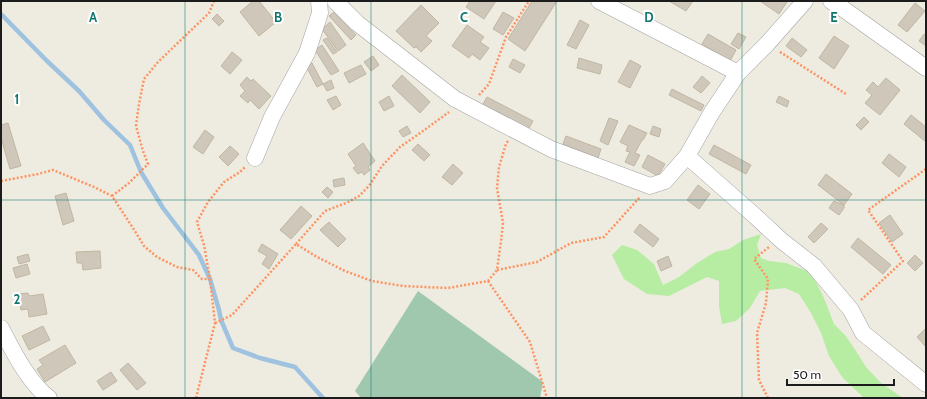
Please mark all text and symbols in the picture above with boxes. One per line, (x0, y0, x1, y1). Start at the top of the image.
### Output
text: A (89, 9, 98, 25)
text: B (274, 9, 282, 25)
text: C (460, 9, 468, 25)
text: D (644, 9, 654, 25)
text: E (830, 9, 838, 25)
text: 1 (15, 91, 19, 107)
text: 2 (14, 291, 21, 307)
scale bar (787, 361, 894, 387)
text: 50 m (793, 367, 821, 382)

